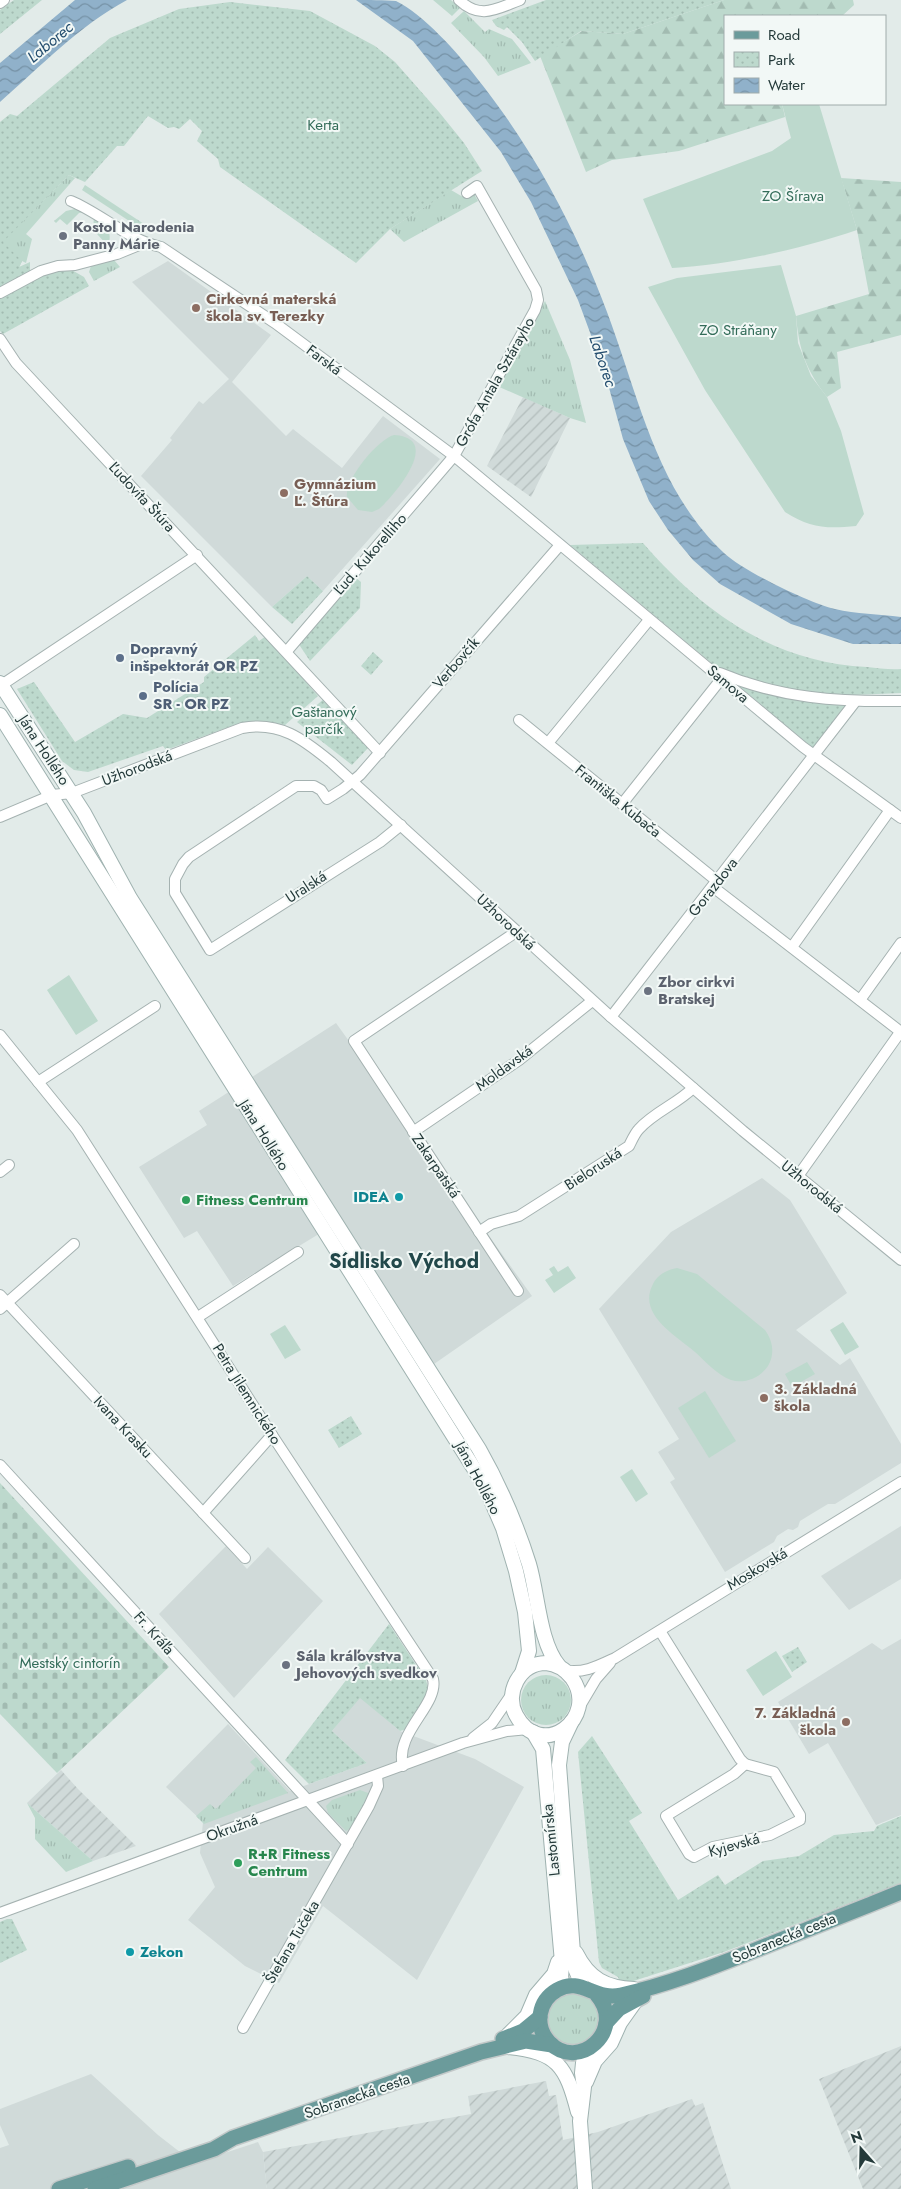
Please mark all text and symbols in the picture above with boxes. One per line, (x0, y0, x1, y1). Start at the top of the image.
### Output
legend (724, 15, 886, 105)
water label: Laborec (22, 16, 78, 68)
text: Road (768, 24, 800, 46)
text: Park (768, 49, 795, 71)
text: Water (768, 74, 806, 96)
park label: Kerta (307, 114, 339, 136)
park label: ZO Šírava (762, 185, 824, 207)
place label: Kostol Narodenia Panny Márie (73, 216, 194, 255)
marker: Kostol Narodenia Panny Márie (57, 230, 69, 242)
place label: Cirkevná materská škola sv. Terezky (206, 288, 336, 327)
marker: Cirkevná materská škola sv. Terezky (190, 302, 202, 314)
street label: Grófa Antala Sztárayho (450, 313, 540, 451)
park label: ZO Stráňany (699, 319, 777, 341)
water label: Laborec (583, 332, 623, 391)
street label: Farská (302, 339, 346, 381)
street label: Ľudovíta Štúra (104, 457, 180, 537)
place label: Gymnázium Ľ. Štúra (294, 473, 376, 512)
marker: Gymnázium Ľ. Štúra (278, 487, 290, 499)
street label: Ľud. Kukorelliho (328, 508, 412, 600)
street label: Verbovčík (427, 632, 485, 694)
place label: Dopravný inšpektorát OR PZ (130, 638, 259, 677)
marker: Dopravný inšpektorát OR PZ (114, 652, 126, 664)
street label: Samova (702, 660, 754, 708)
place label: Polícia SR - OR PZ (153, 676, 230, 715)
marker: Polícia SR - OR PZ (137, 690, 149, 702)
park label: Gaštanový parčík (291, 701, 357, 740)
street label: Jána Hollého (12, 709, 75, 790)
street label: Užhorodská (99, 744, 175, 792)
street label: Františka Kubača (570, 759, 666, 843)
street label: Gorazdova (683, 853, 743, 921)
street label: Uralská (281, 865, 331, 909)
street label: Užhorodská (471, 889, 541, 955)
place label: Zbor cirkvi Bratskej (658, 971, 735, 1010)
marker: Zbor cirkvi Bratskej (642, 985, 654, 997)
street label: Moldavská (471, 1040, 537, 1096)
street label: Jána Hollého (232, 1094, 295, 1175)
street label: Zakarpatská (406, 1129, 466, 1203)
street label: Bieloruská (560, 1142, 626, 1196)
street label: Užhorodská (776, 1155, 848, 1219)
place label: IDEA (353, 1186, 390, 1208)
place label: Fitness Centrum (196, 1189, 308, 1211)
marker: IDEA (393, 1191, 405, 1203)
marker: Fitness Centrum (180, 1194, 192, 1206)
district label: Sídlisko Východ (329, 1247, 479, 1276)
street label: Petra Jilemnického (207, 1339, 287, 1449)
place label: 3. Základná škola (774, 1378, 857, 1417)
street label: Ivana Krasku (88, 1391, 158, 1463)
marker: 3. Základná škola (758, 1392, 770, 1404)
street label: Jána Hollého (449, 1436, 507, 1519)
street label: Moskovská (723, 1542, 791, 1596)
street label: Fr. Kráľa (128, 1606, 180, 1660)
place label: Sála kráľovstva Jehovových svedkov (293, 1645, 437, 1684)
park label: Mestský cintorín (19, 1652, 121, 1674)
marker: Sála kráľovstva Jehovových svedkov (280, 1659, 292, 1671)
place label: 7. Základná škola (755, 1702, 836, 1741)
marker: 7. Základná škola (840, 1716, 852, 1728)
street label: Lastomírska (536, 1803, 566, 1877)
street label: Okružná (203, 1809, 261, 1847)
street label: Kyjevská (706, 1827, 762, 1863)
place label: R+R Fitness Centrum (248, 1843, 330, 1882)
marker: R+R Fitness Centrum (232, 1857, 244, 1869)
street label: Štefana Tučeka (259, 1896, 325, 1988)
street label: Sobranecká cesta (729, 1907, 839, 1969)
place label: Zekon (140, 1941, 183, 1963)
marker: Zekon (124, 1946, 136, 1958)
street label: Sobranecká cesta (301, 2068, 413, 2124)
north arrow (836, 2124, 886, 2174)
text: N (848, 2125, 865, 2148)

